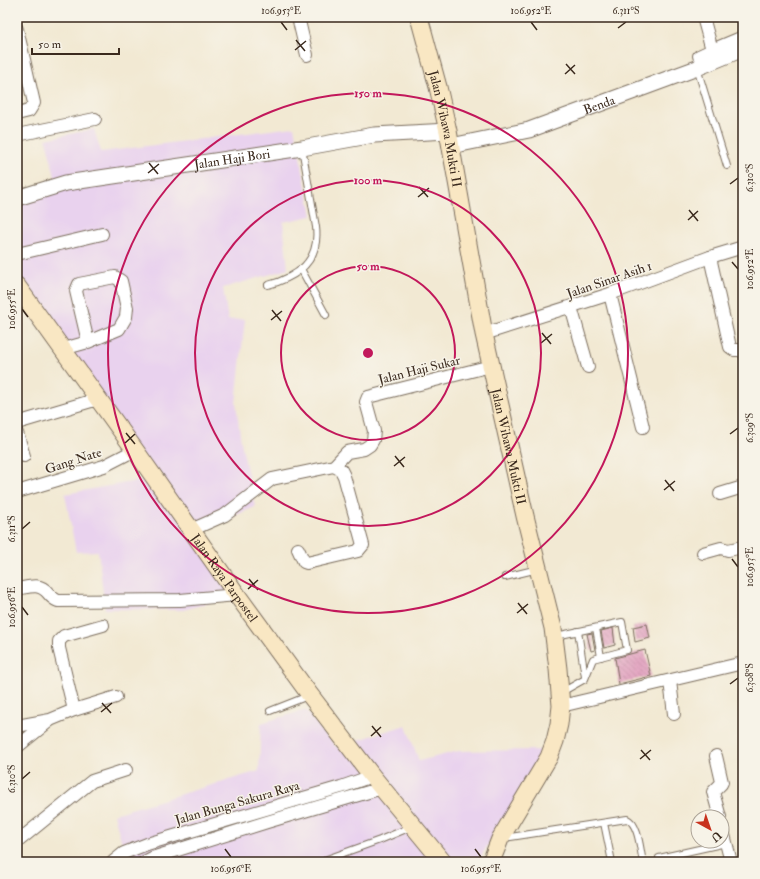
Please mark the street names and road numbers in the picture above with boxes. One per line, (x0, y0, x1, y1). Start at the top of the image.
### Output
street label: Jalan Wibawa Mukti II (425, 68, 465, 189)
street label: Benda (581, 92, 618, 118)
street label: Jalan Haji Bori (192, 146, 272, 173)
street label: Jalan Sinar Asih 1 (564, 258, 654, 302)
street label: Jalan Haji Sukar (376, 352, 462, 388)
street label: Jalan Wibawa Mukti II (487, 386, 529, 506)
street label: Gang Nate (43, 444, 104, 478)
street label: Jalan Raya Parpostel (187, 530, 261, 626)
street label: Jalan Bunga Sakura Raya (172, 777, 302, 830)

